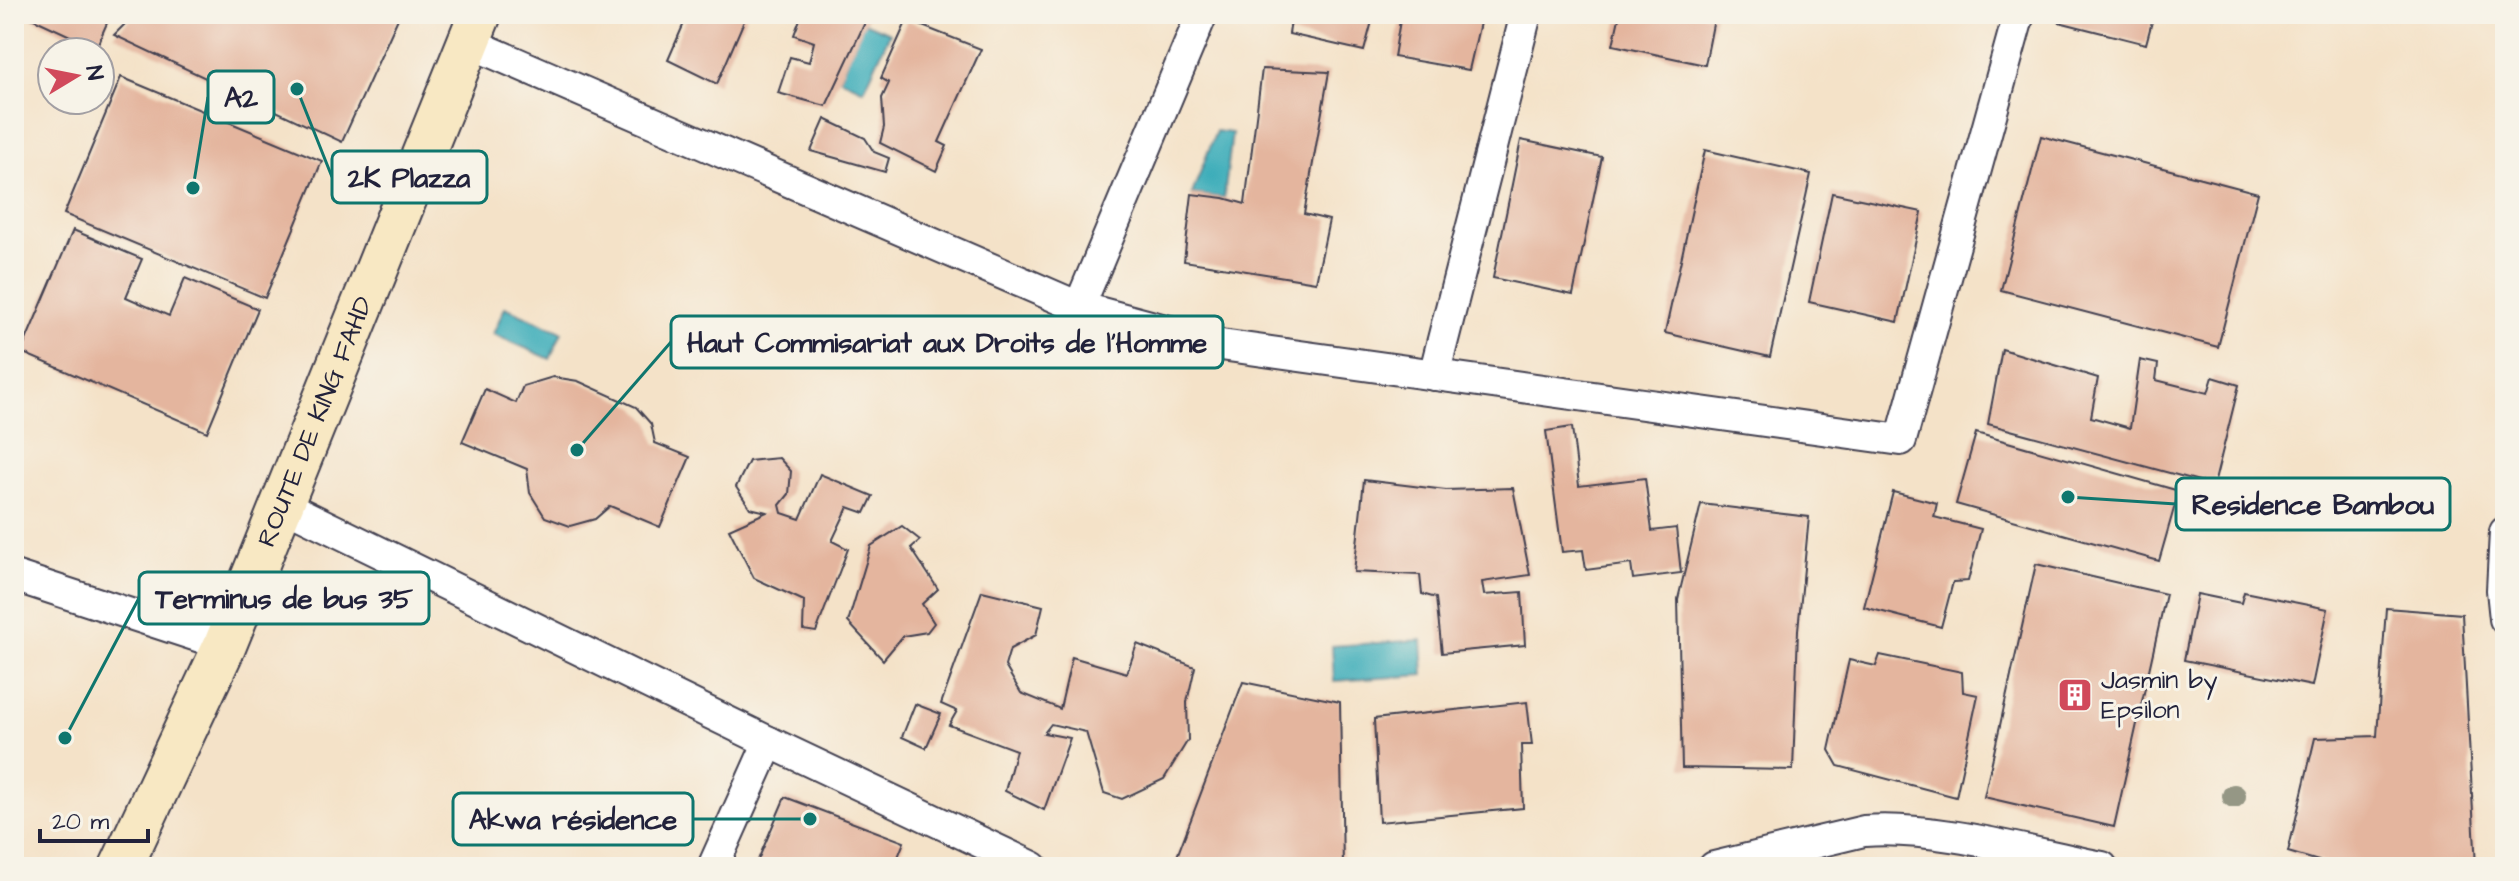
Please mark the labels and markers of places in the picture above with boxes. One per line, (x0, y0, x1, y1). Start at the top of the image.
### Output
callout: A2 (208, 71, 274, 123)
callout: 2K Plazza (332, 151, 487, 203)
callout: Haut Commisariat aux Droits de l'Homme (671, 316, 1223, 368)
callout: Residence Bambou (2176, 478, 2450, 530)
callout: Terminus de bus 35 (139, 572, 429, 624)
place label: Jasmin by Epsilon (2101, 662, 2218, 728)
building icon: Jasmin by Epsilon (2056, 676, 2094, 714)
callout: Akwa résidence (453, 793, 693, 845)

